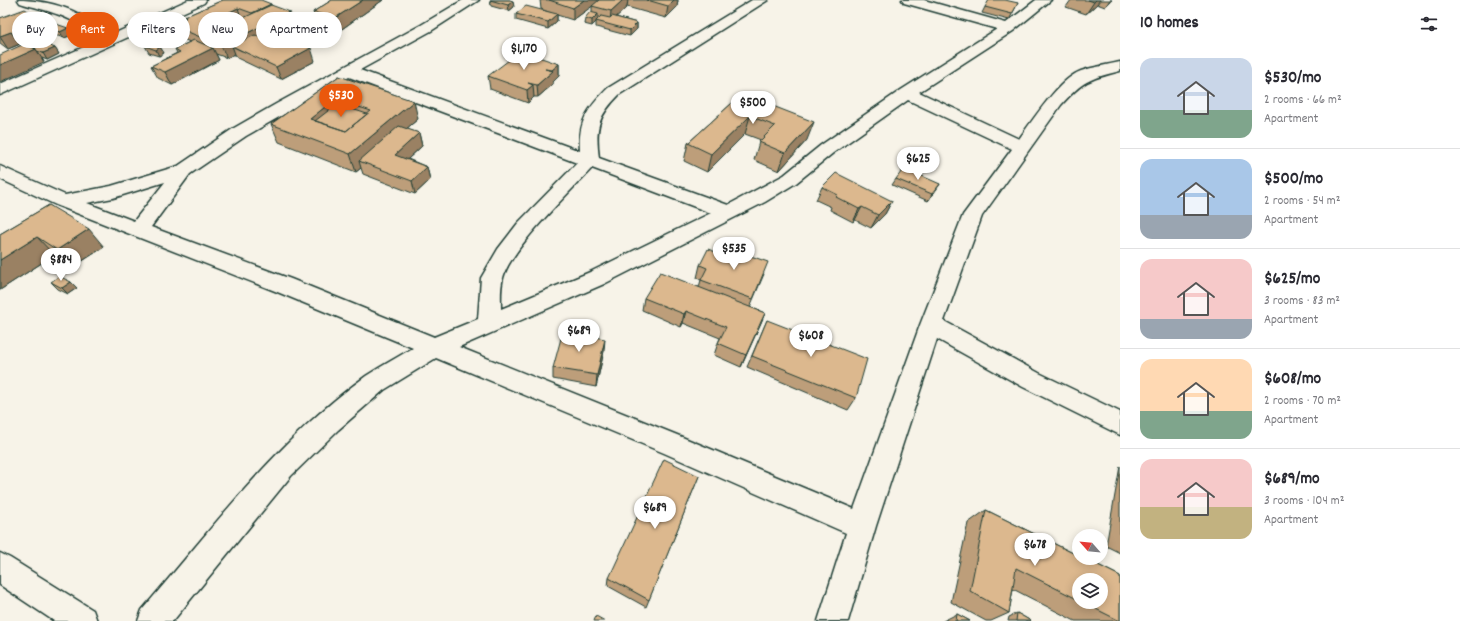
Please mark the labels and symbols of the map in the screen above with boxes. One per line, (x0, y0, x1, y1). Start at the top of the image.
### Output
pin: $1,170 (491, 37, 557, 71)
pin: $530 (317, 84, 365, 118)
pin: $500 (729, 91, 777, 125)
pin: $625 (894, 147, 942, 181)
pin: $535 (710, 237, 758, 271)
pin: $884 (37, 248, 85, 282)
pin: $689 (555, 319, 603, 353)
pin: $608 (787, 324, 835, 358)
pin: $689 (631, 496, 679, 530)
north arrow (1072, 529, 1108, 565)
pin: $678 (1011, 533, 1059, 567)

